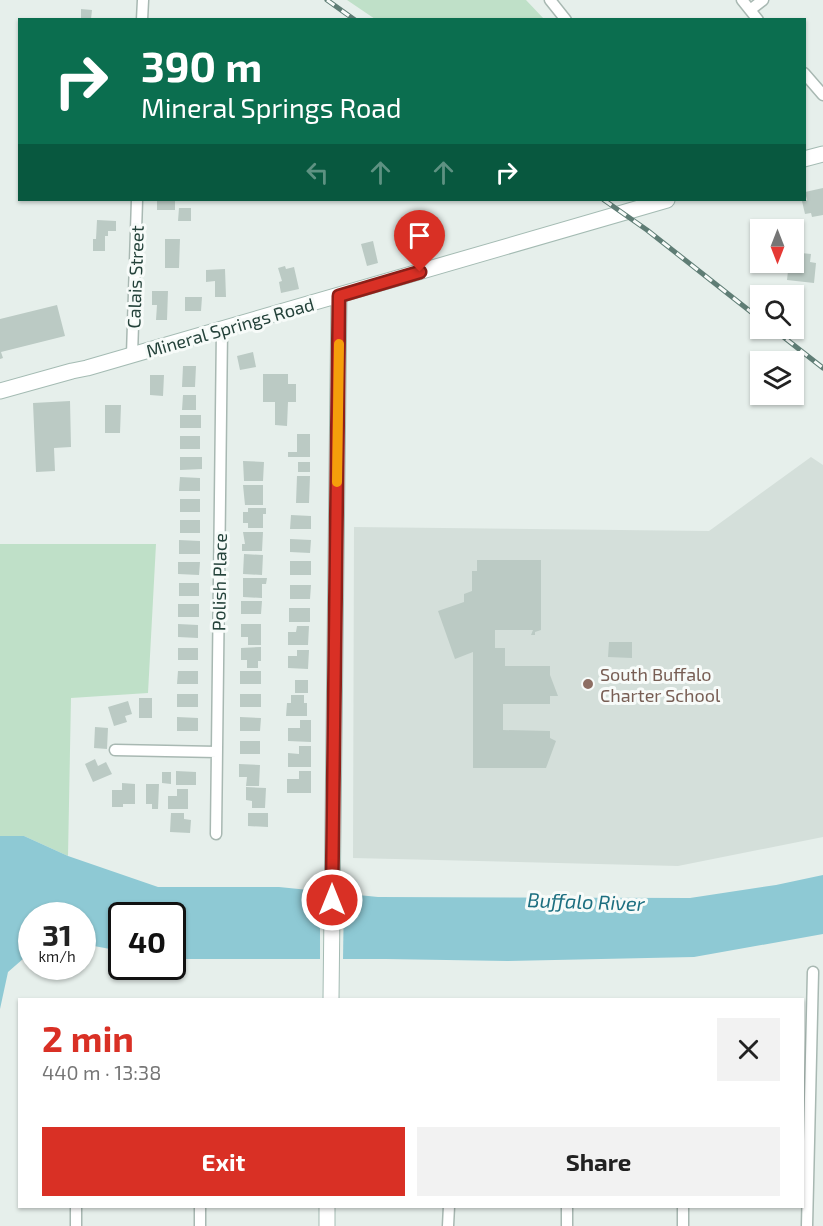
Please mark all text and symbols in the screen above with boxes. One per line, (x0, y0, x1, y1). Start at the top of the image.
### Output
text: 390 m (141, 40, 262, 90)
icon: right (42, 42, 120, 120)
text: Mineral Springs Road (141, 91, 402, 123)
icon: left (301, 156, 334, 189)
icon: ahead (364, 156, 397, 189)
icon: ahead (427, 156, 460, 189)
icon: right (490, 156, 523, 189)
pin (394, 210, 445, 272)
icon: arrive (403, 219, 436, 252)
north arrow (750, 219, 804, 273)
map controls (750, 219, 804, 405)
street label: Calais Street (122, 225, 148, 329)
button: search (750, 285, 804, 339)
street label: Mineral Springs Road (143, 292, 317, 362)
button: layers (750, 351, 804, 405)
street label: Polish Place (207, 533, 231, 631)
place label: South Buffalo Charter School (600, 663, 721, 706)
marker: South Buffalo Charter School (581, 677, 595, 691)
position arrow (300, 868, 364, 932)
water label: Buffalo River (527, 887, 646, 915)
speed limit sign: 40 (108, 902, 186, 980)
text: 31 (42, 916, 72, 952)
text: km/h (38, 947, 76, 965)
text: 2 min (42, 1016, 134, 1059)
button: close (717, 1018, 780, 1081)
text: 440 m · 13:38 (42, 1060, 161, 1084)
button: Exit (42, 1127, 405, 1196)
button: Share (417, 1127, 780, 1196)

